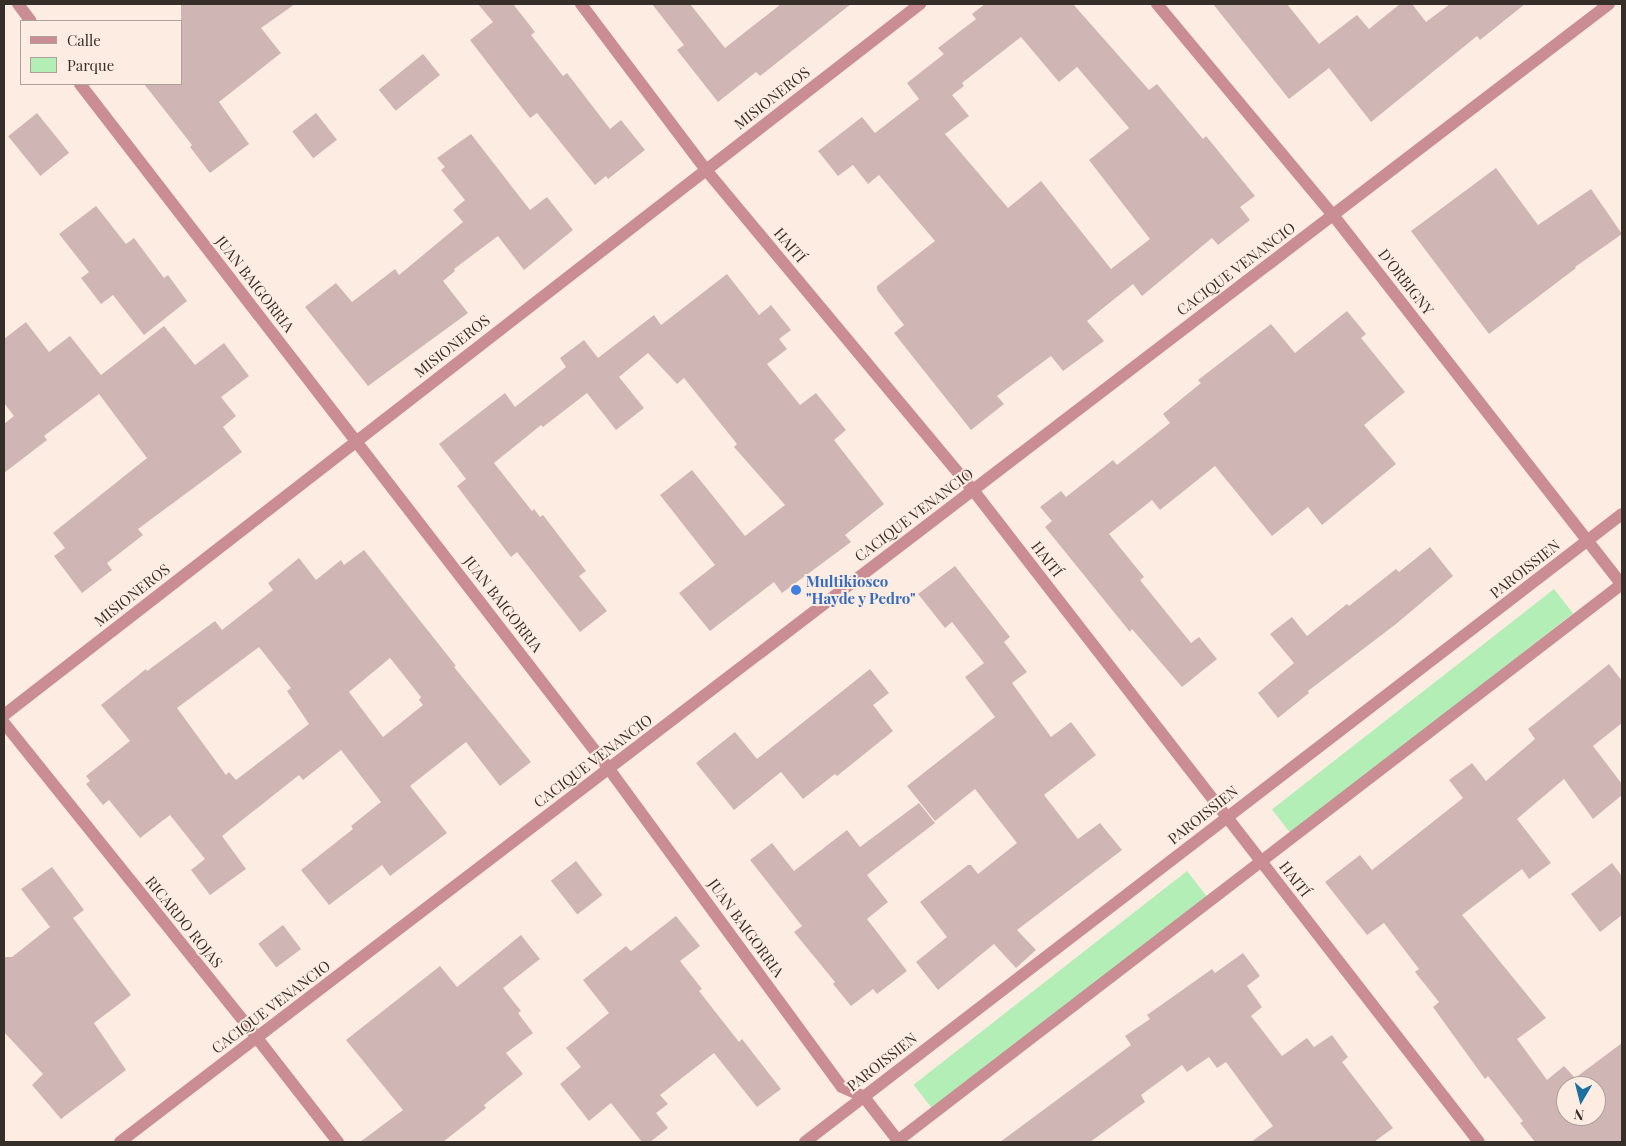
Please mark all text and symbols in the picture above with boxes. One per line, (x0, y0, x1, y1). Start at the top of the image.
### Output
legend (20, 20, 182, 85)
text: Calle (67, 30, 101, 50)
text: Parque (67, 55, 114, 75)
street label: MISIONEROS (731, 63, 813, 133)
street label: CACIQUE VENANCIO (1173, 218, 1299, 320)
street label: HAITÍ (770, 224, 810, 266)
street label: JUAN BAIGORRIA (212, 232, 298, 336)
street label: D'ORBIGNY (1375, 245, 1437, 319)
street label: MISIONEROS (411, 311, 493, 381)
street label: CACIQUE VENANCIO (851, 464, 977, 566)
street label: PAROISSIEN (1486, 536, 1564, 602)
street label: HAITÍ (1028, 538, 1066, 580)
street label: JUAN BAIGORRIA (460, 552, 546, 656)
street label: MISIONEROS (91, 560, 173, 630)
place label: Multikiosco "Hayde y Pedro" (806, 572, 916, 607)
marker: Multikiosco "Hayde y Pedro" (790, 584, 802, 596)
street label: CACIQUE VENANCIO (530, 710, 656, 812)
street label: PAROISSIEN (1164, 782, 1242, 848)
street label: HAITÍ (1276, 858, 1314, 900)
street label: RICARDO ROJAS (142, 873, 226, 971)
street label: JUAN BAIGORRIA (704, 875, 788, 981)
street label: CACIQUE VENANCIO (208, 956, 334, 1058)
street label: PAROISSIEN (843, 1029, 921, 1095)
north arrow (1556, 1076, 1606, 1126)
text: N (1573, 1105, 1585, 1125)

